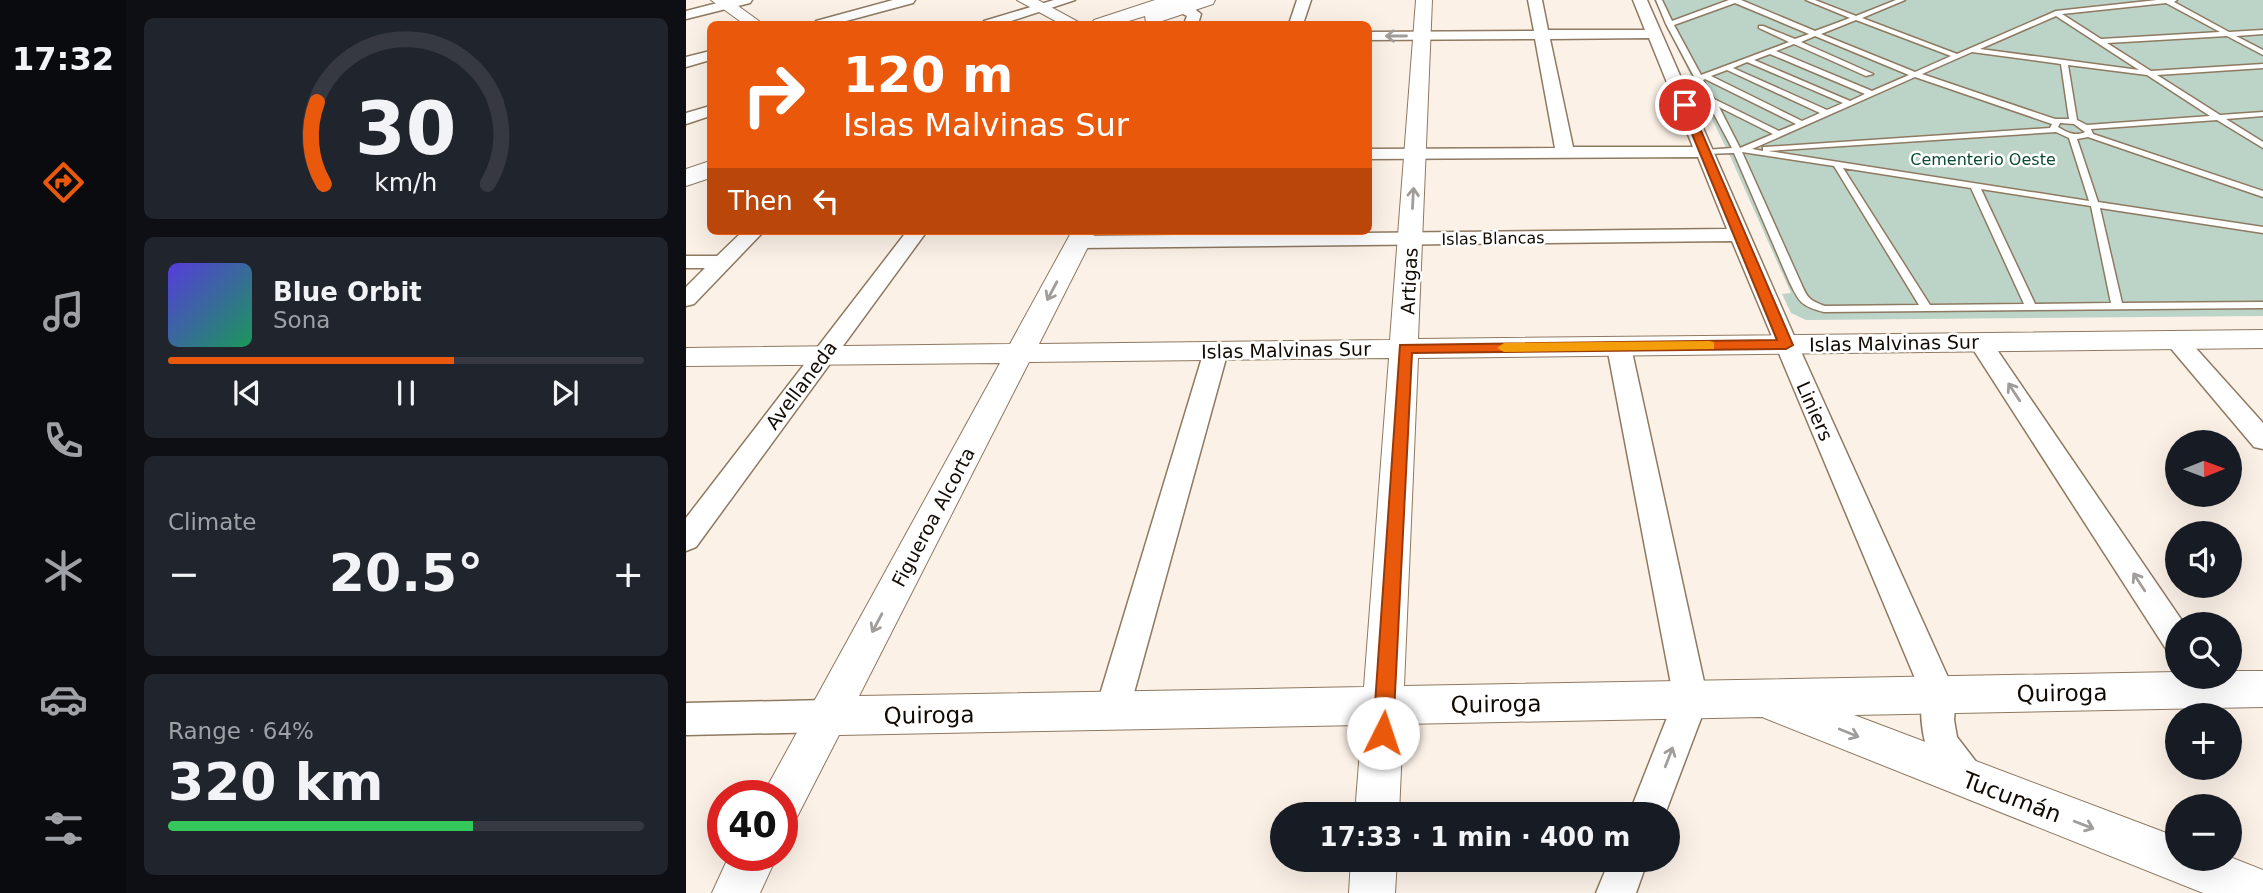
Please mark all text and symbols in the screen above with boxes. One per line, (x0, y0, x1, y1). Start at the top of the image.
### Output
one-way arrow (1384, 29, 1407, 43)
text: 17:32 (12, 40, 114, 78)
text: 120 m (843, 47, 1013, 104)
icon: right (728, 49, 819, 140)
pin (1655, 75, 1715, 135)
icon: arrive (1666, 86, 1704, 124)
text: 30 (355, 87, 457, 172)
text: Islas Malvinas Sur (843, 106, 1129, 144)
park label: Cementerio Oeste (1910, 150, 2056, 169)
icon: directions (39, 158, 88, 207)
text: km/h (374, 168, 438, 197)
icon: left (807, 182, 845, 220)
text: Then (728, 186, 793, 216)
one-way arrow (1407, 187, 1420, 210)
street label: Islas Blancas (1441, 228, 1545, 249)
street label: Artigas (1396, 247, 1422, 315)
text: Blue Orbit (273, 277, 422, 307)
one-way arrow (1044, 281, 1058, 301)
icon: music (39, 287, 88, 336)
text: Sona (273, 307, 330, 333)
street label: Islas Malvinas Sur (1809, 331, 1979, 355)
street label: Avellaneda (761, 337, 841, 433)
street label: Islas Malvinas Sur (1201, 338, 1371, 362)
icon: previous (228, 374, 266, 412)
icon: pause (387, 374, 425, 412)
icon: next (546, 374, 584, 412)
street label: Liniers (1792, 378, 1838, 444)
one-way arrow (2007, 383, 2021, 403)
icon: phone (39, 416, 88, 465)
north arrow (2165, 430, 2242, 508)
map controls (2165, 430, 2242, 871)
street label: Figueroa Alcorta (887, 444, 979, 590)
text: Climate (168, 509, 257, 535)
button: sound (2165, 521, 2242, 598)
text: 20.5° (329, 543, 483, 603)
icon: climate (39, 546, 88, 595)
text: − (168, 552, 200, 596)
text: + (612, 552, 644, 596)
one-way arrow (2132, 573, 2147, 592)
one-way arrow (870, 612, 884, 632)
button: search (2165, 612, 2242, 689)
icon: car (39, 675, 88, 724)
street label: Quiroga (2016, 679, 2108, 707)
street label: Quiroga (1450, 690, 1542, 718)
position arrow (1346, 696, 1420, 770)
street label: Quiroga (883, 701, 975, 729)
button: + (2165, 703, 2242, 780)
text: Range · 64% (168, 718, 314, 744)
one-way arrow (1838, 728, 1859, 741)
one-way arrow (1663, 747, 1676, 768)
text: 320 km (168, 752, 383, 812)
street label: Tucumán (1958, 766, 2065, 828)
speed limit sign: 40 (707, 780, 798, 871)
button: − (2165, 794, 2242, 871)
icon: filters (39, 804, 88, 853)
one-way arrow (2072, 819, 2094, 832)
text: 17:33 · 1 min · 400 m (1320, 822, 1630, 852)

